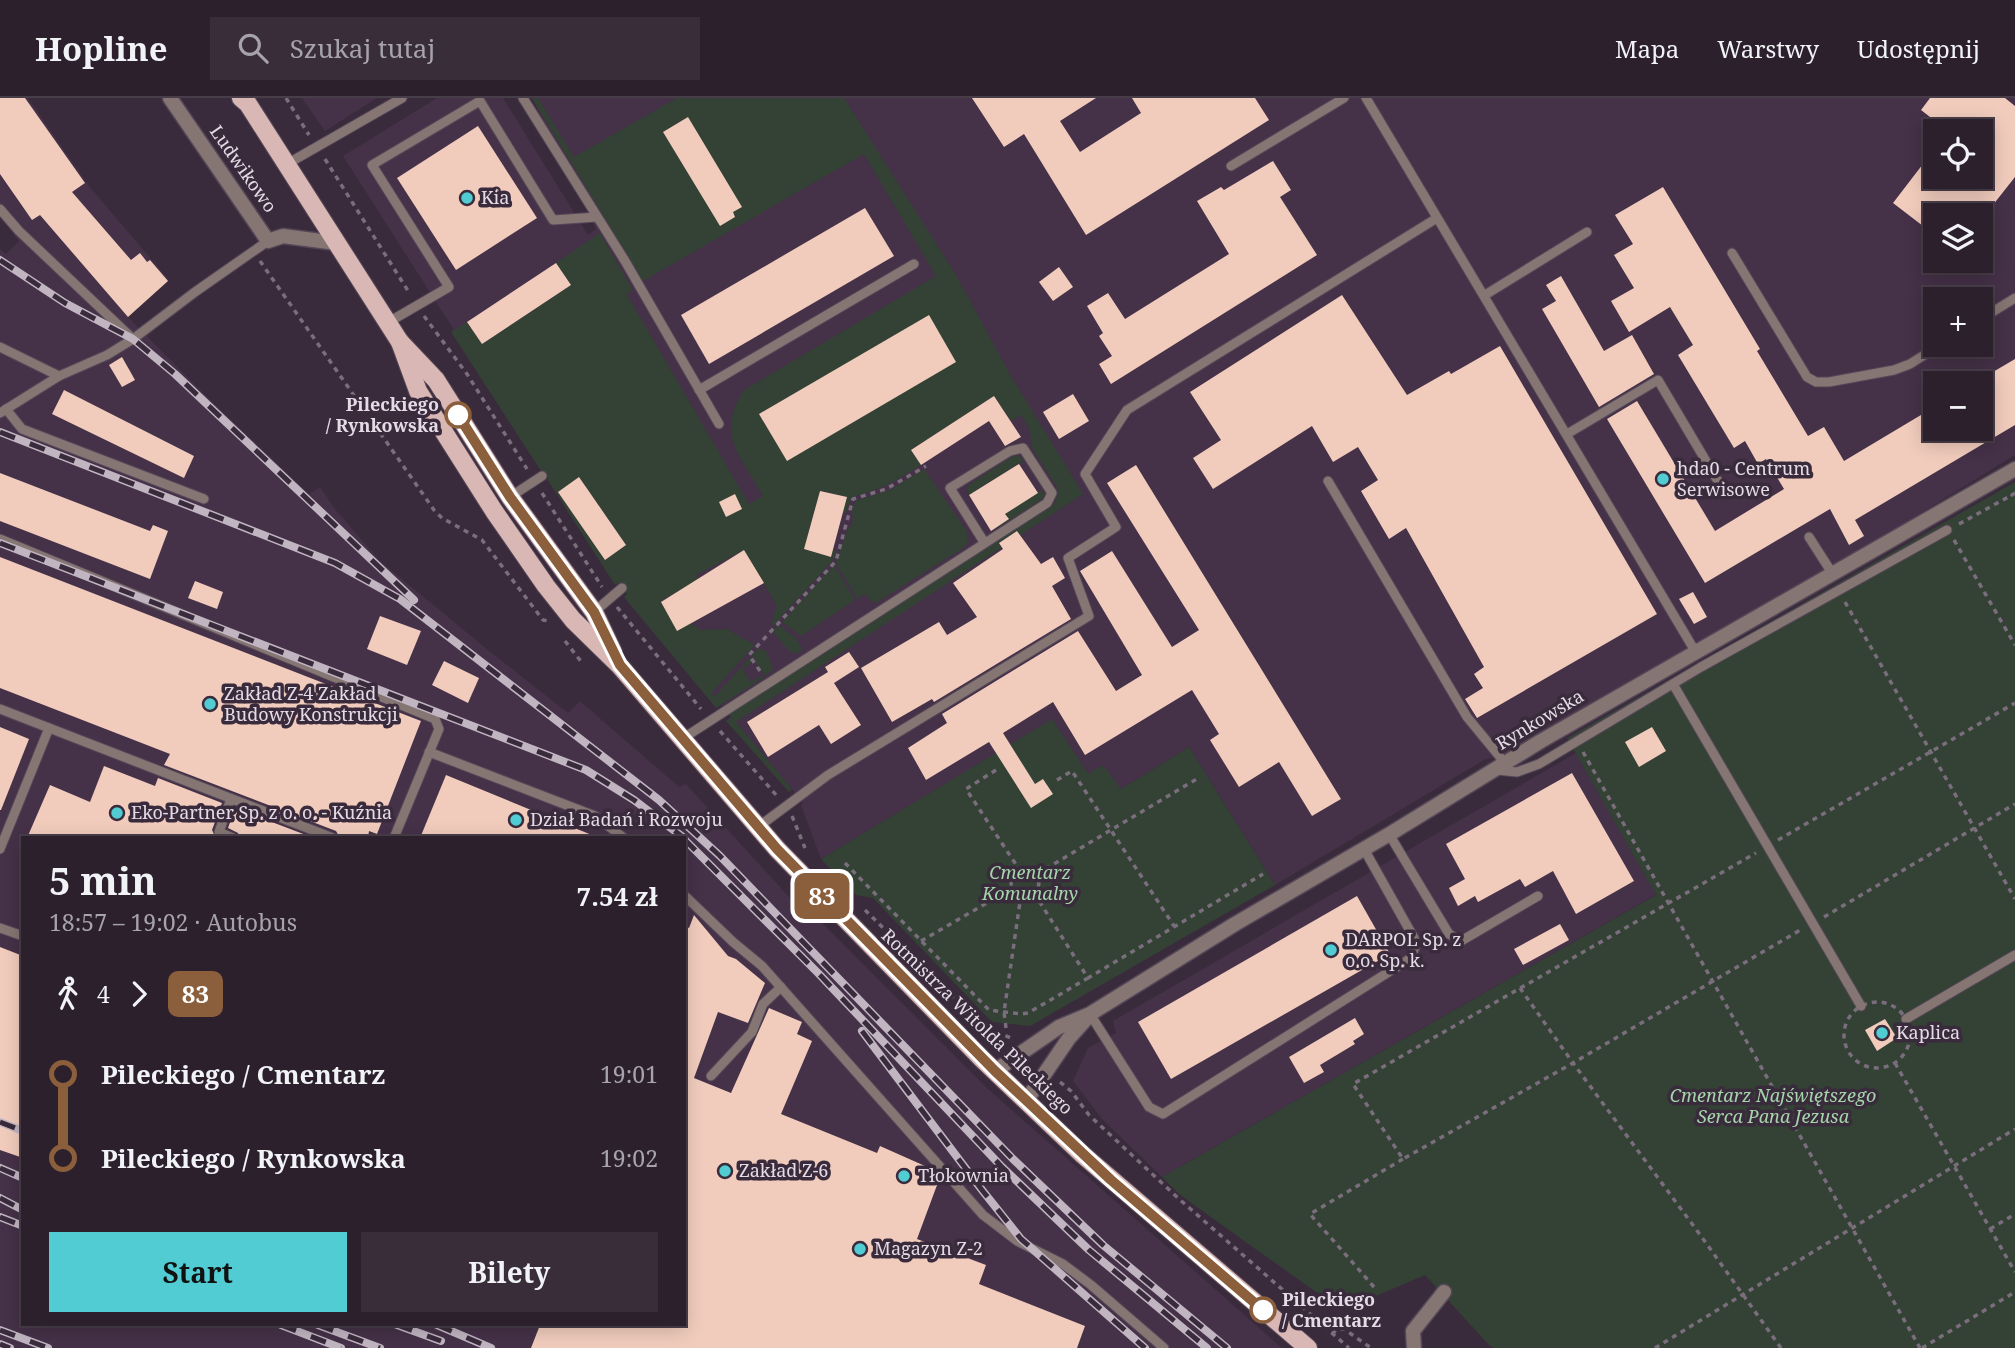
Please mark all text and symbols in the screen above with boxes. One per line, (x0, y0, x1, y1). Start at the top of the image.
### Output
search box (210, 17, 700, 80)
text: Hopline (35, 26, 168, 71)
icon: search (234, 29, 272, 67)
text: Szukaj tutaj (290, 30, 435, 66)
text: Mapa (1615, 32, 1679, 65)
text: Warstwy (1717, 32, 1819, 65)
text: Udostępnij (1857, 32, 1980, 65)
map controls (1923, 119, 1993, 441)
button: locate (1923, 119, 1993, 189)
street label: Ludwikowo (205, 120, 283, 217)
place label: Kia (481, 185, 510, 209)
marker: Kia (459, 190, 475, 206)
button: layers (1923, 203, 1993, 273)
button: + (1923, 287, 1993, 357)
button: − (1923, 371, 1993, 441)
place label: Pileckiego / Rynkowska (326, 392, 439, 437)
marker: Pileckiego / Rynkowska (445, 402, 471, 428)
place label: hda0 - Centrum Serwisowe (1677, 456, 1810, 501)
marker: hda0 - Centrum Serwisowe (1655, 471, 1671, 487)
place label: Zakład Z-4 Zakład Budowy Konstrukcji (224, 681, 398, 726)
street label: Rynkowska (1491, 684, 1588, 755)
marker: Zakład Z-4 Zakład Budowy Konstrukcji (202, 696, 218, 712)
place label: Eko-Partner Sp. z o. o. - Kuźnia (131, 800, 392, 824)
marker: Eko-Partner Sp. z o. o. - Kuźnia (109, 805, 125, 821)
place label: Dział Badań i Rozwoju (530, 807, 723, 831)
marker: Dział Badań i Rozwoju (508, 812, 524, 828)
text: 5 min (49, 854, 157, 906)
park label: Cmentarz Komunalny (981, 860, 1078, 905)
line badge: 83 (790, 873, 854, 919)
text: 7.54 zł (577, 878, 658, 914)
text: 83 (808, 879, 836, 912)
text: 18:57 – 19:02 · Autobus (49, 906, 297, 938)
street label: Rotmistrza Witolda Pileckiego (877, 923, 1079, 1119)
place label: DARPOL Sp. z o.o. Sp. k. (1345, 927, 1462, 972)
marker: DARPOL Sp. z o.o. Sp. k. (1323, 942, 1339, 958)
icon: walk (49, 975, 87, 1013)
icon: forward (120, 975, 158, 1013)
text: 83 (182, 977, 209, 1010)
text: 4 (97, 978, 110, 1010)
place label: Kaplica (1896, 1020, 1960, 1044)
marker: Kaplica (1874, 1025, 1890, 1041)
text: Pileckiego / Cmentarz (101, 1056, 385, 1092)
text: 19:01 (600, 1058, 658, 1090)
park label: Cmentarz Najświętszego Serca Pana Jezusa (1670, 1083, 1876, 1128)
text: Pileckiego / Rynkowska (101, 1140, 406, 1176)
text: 19:02 (600, 1142, 658, 1174)
place label: Zakład Z-6 (739, 1158, 828, 1182)
marker: Zakład Z-6 (717, 1163, 733, 1179)
place label: Tłokownia (918, 1163, 1009, 1187)
marker: Tłokownia (896, 1168, 912, 1184)
button: Start (49, 1232, 347, 1312)
button: Bilety (361, 1232, 658, 1312)
place label: Magazyn Z-2 (874, 1236, 983, 1260)
marker: Magazyn Z-2 (852, 1241, 868, 1257)
place label: Pileckiego / Cmentarz (1282, 1287, 1381, 1332)
marker: Pileckiego / Cmentarz (1250, 1297, 1276, 1323)

